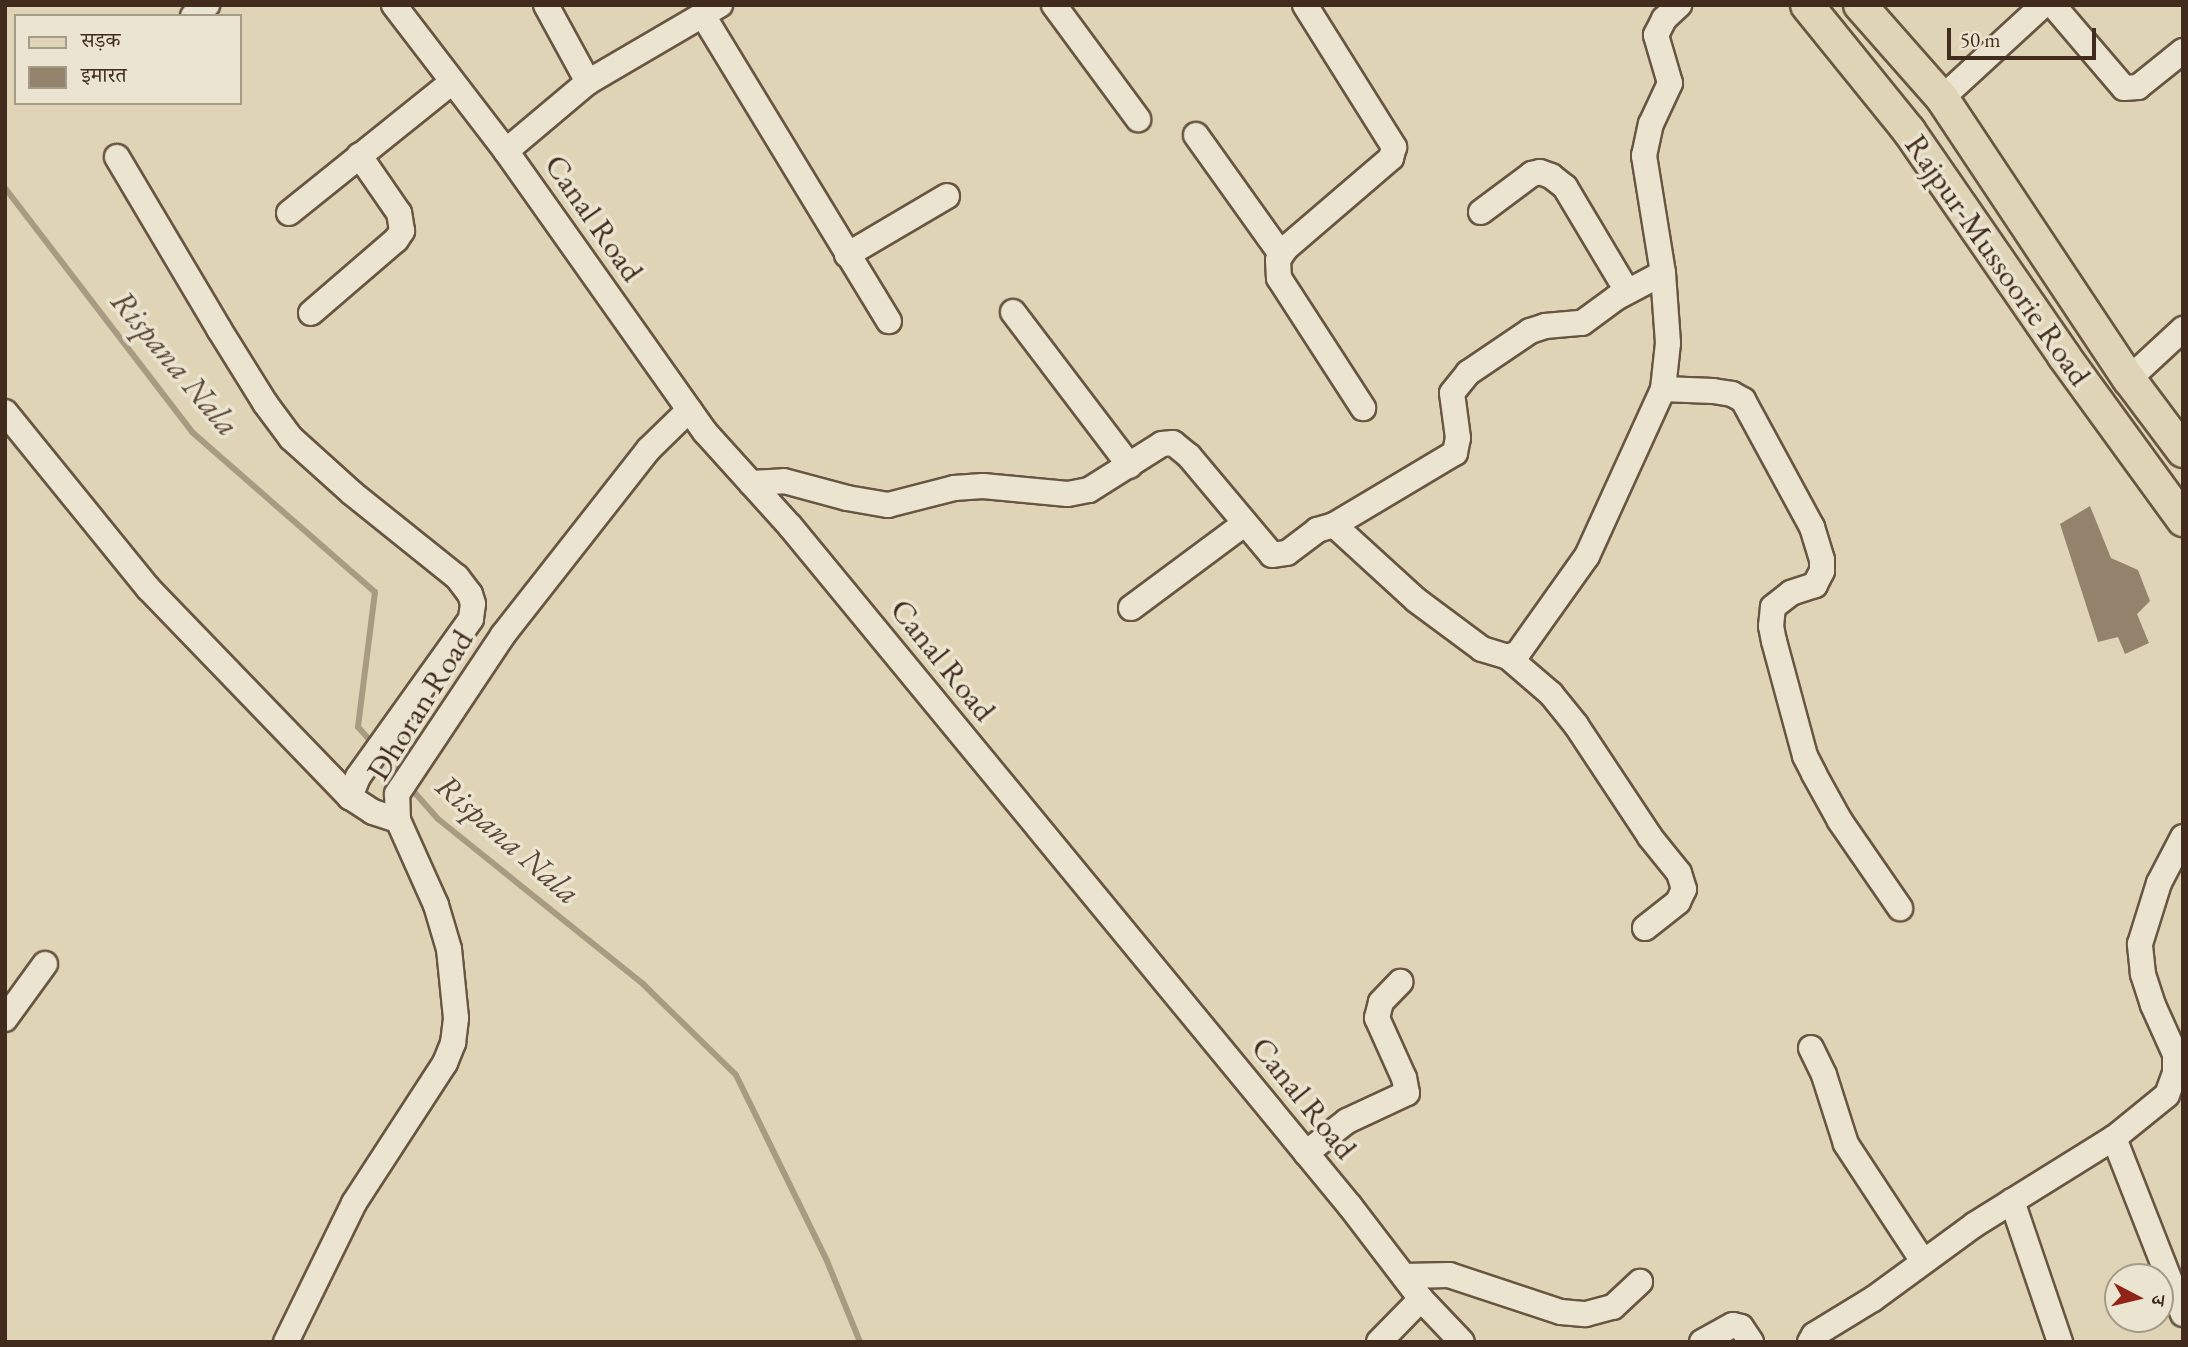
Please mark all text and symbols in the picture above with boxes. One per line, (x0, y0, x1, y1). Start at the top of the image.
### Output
legend (14, 14, 242, 105)
scale bar (1950, 14, 2099, 58)
text: सड़क (81, 26, 120, 53)
text: 50 m (1960, 26, 2001, 53)
text: इमारत (81, 61, 127, 88)
street label: Rajpur-Mussoorie Road (1897, 127, 2099, 393)
street label: Canal Road (536, 147, 652, 289)
water label: Rispana Nala (103, 282, 247, 444)
street label: Canal Road (882, 591, 1004, 729)
street label: Dhoran Road (359, 623, 481, 787)
water label: Rispana Nala (428, 766, 588, 912)
street label: Canal Road (1243, 1029, 1365, 1167)
north arrow (2104, 1263, 2174, 1333)
text: उ (2145, 1294, 2171, 1307)

